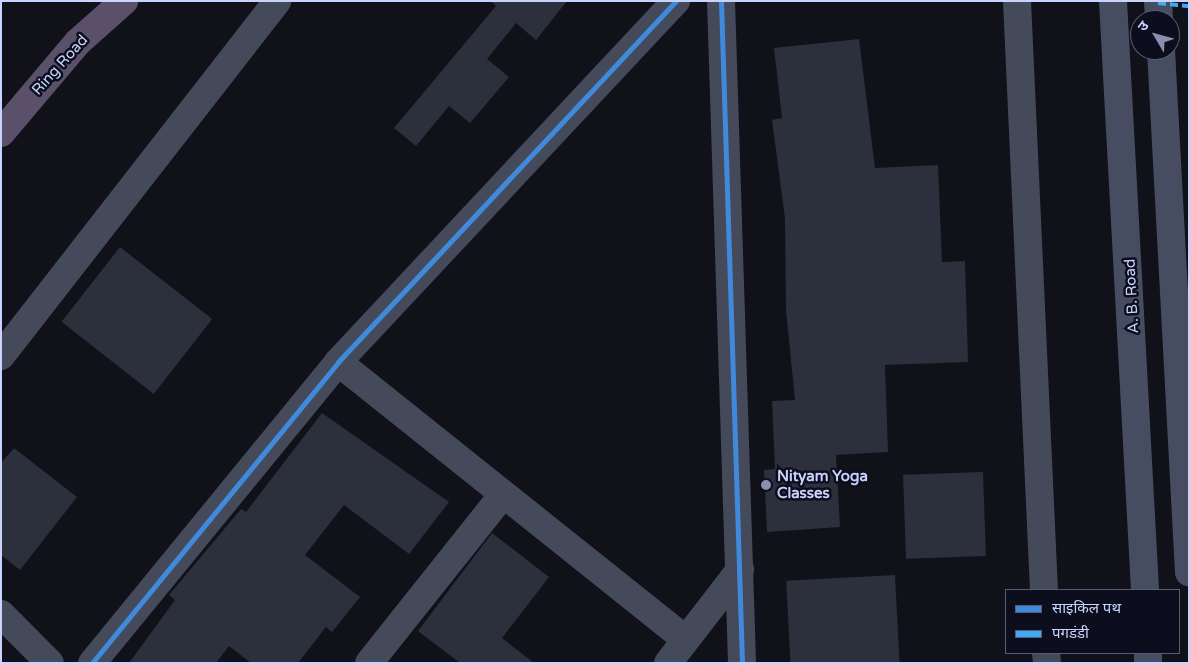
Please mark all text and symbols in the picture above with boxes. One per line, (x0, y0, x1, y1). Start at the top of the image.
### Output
north arrow (1130, 10, 1180, 60)
text: उ (1134, 18, 1153, 35)
street label: Ring Road (28, 31, 92, 99)
street label: A. B. Road (1121, 258, 1143, 334)
place label: Nityam Yoga Classes (777, 467, 868, 502)
marker: Nityam Yoga Classes (759, 478, 773, 492)
legend (1005, 589, 1180, 654)
text: साइकिल पथ (1052, 599, 1121, 617)
text: पगडंडी (1052, 624, 1089, 642)

